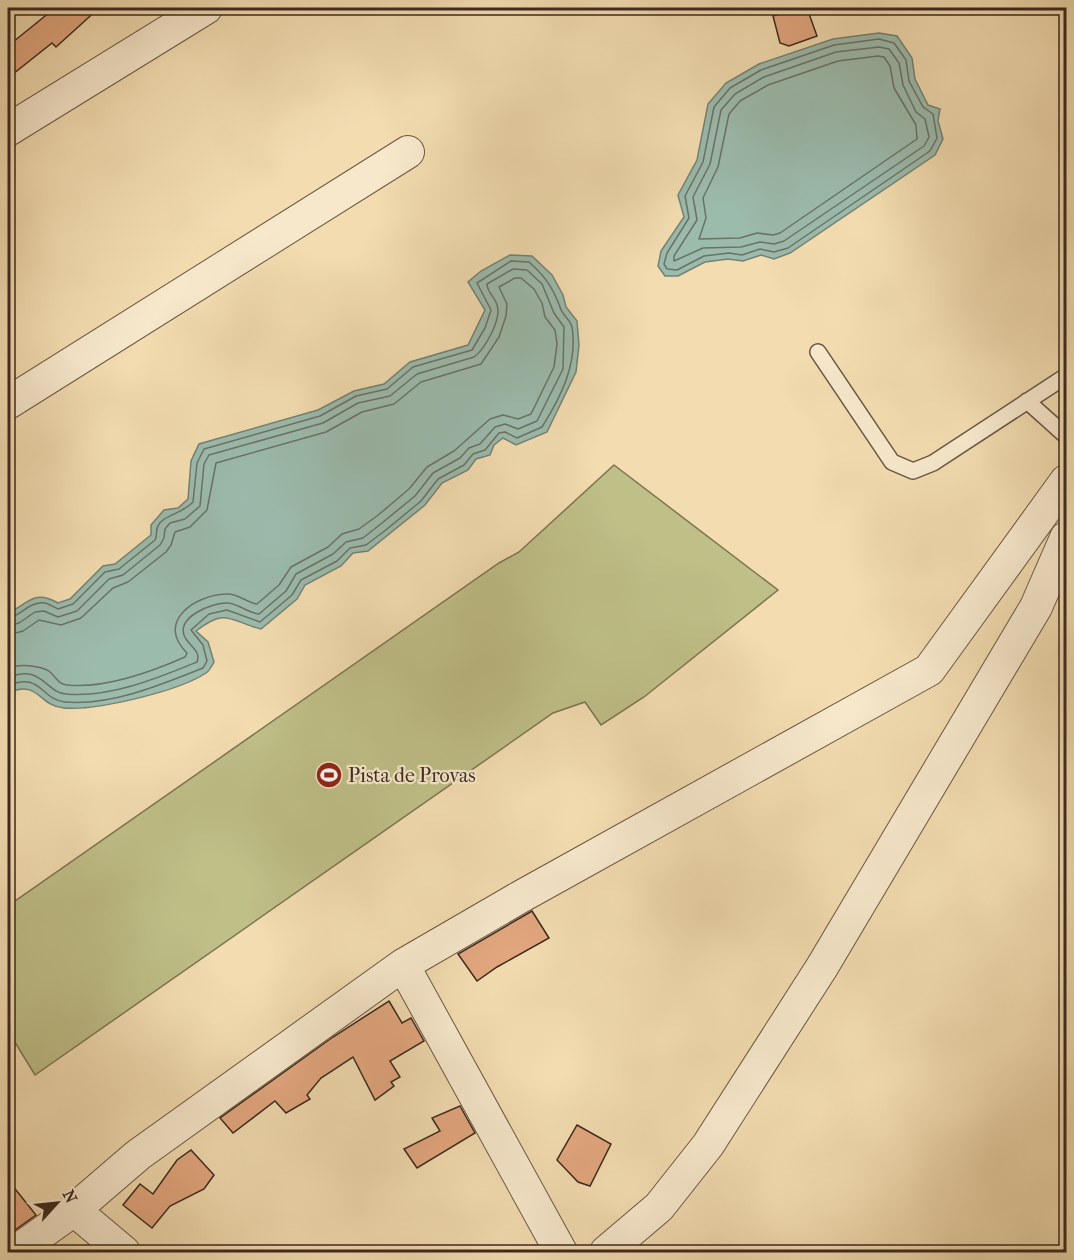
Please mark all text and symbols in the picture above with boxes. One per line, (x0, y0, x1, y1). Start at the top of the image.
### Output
sports icon: Pista de Provas (314, 760, 344, 790)
place label: Pista de Provas (348, 764, 476, 787)
north arrow (27, 1173, 87, 1233)
text: N (59, 1187, 82, 1207)

